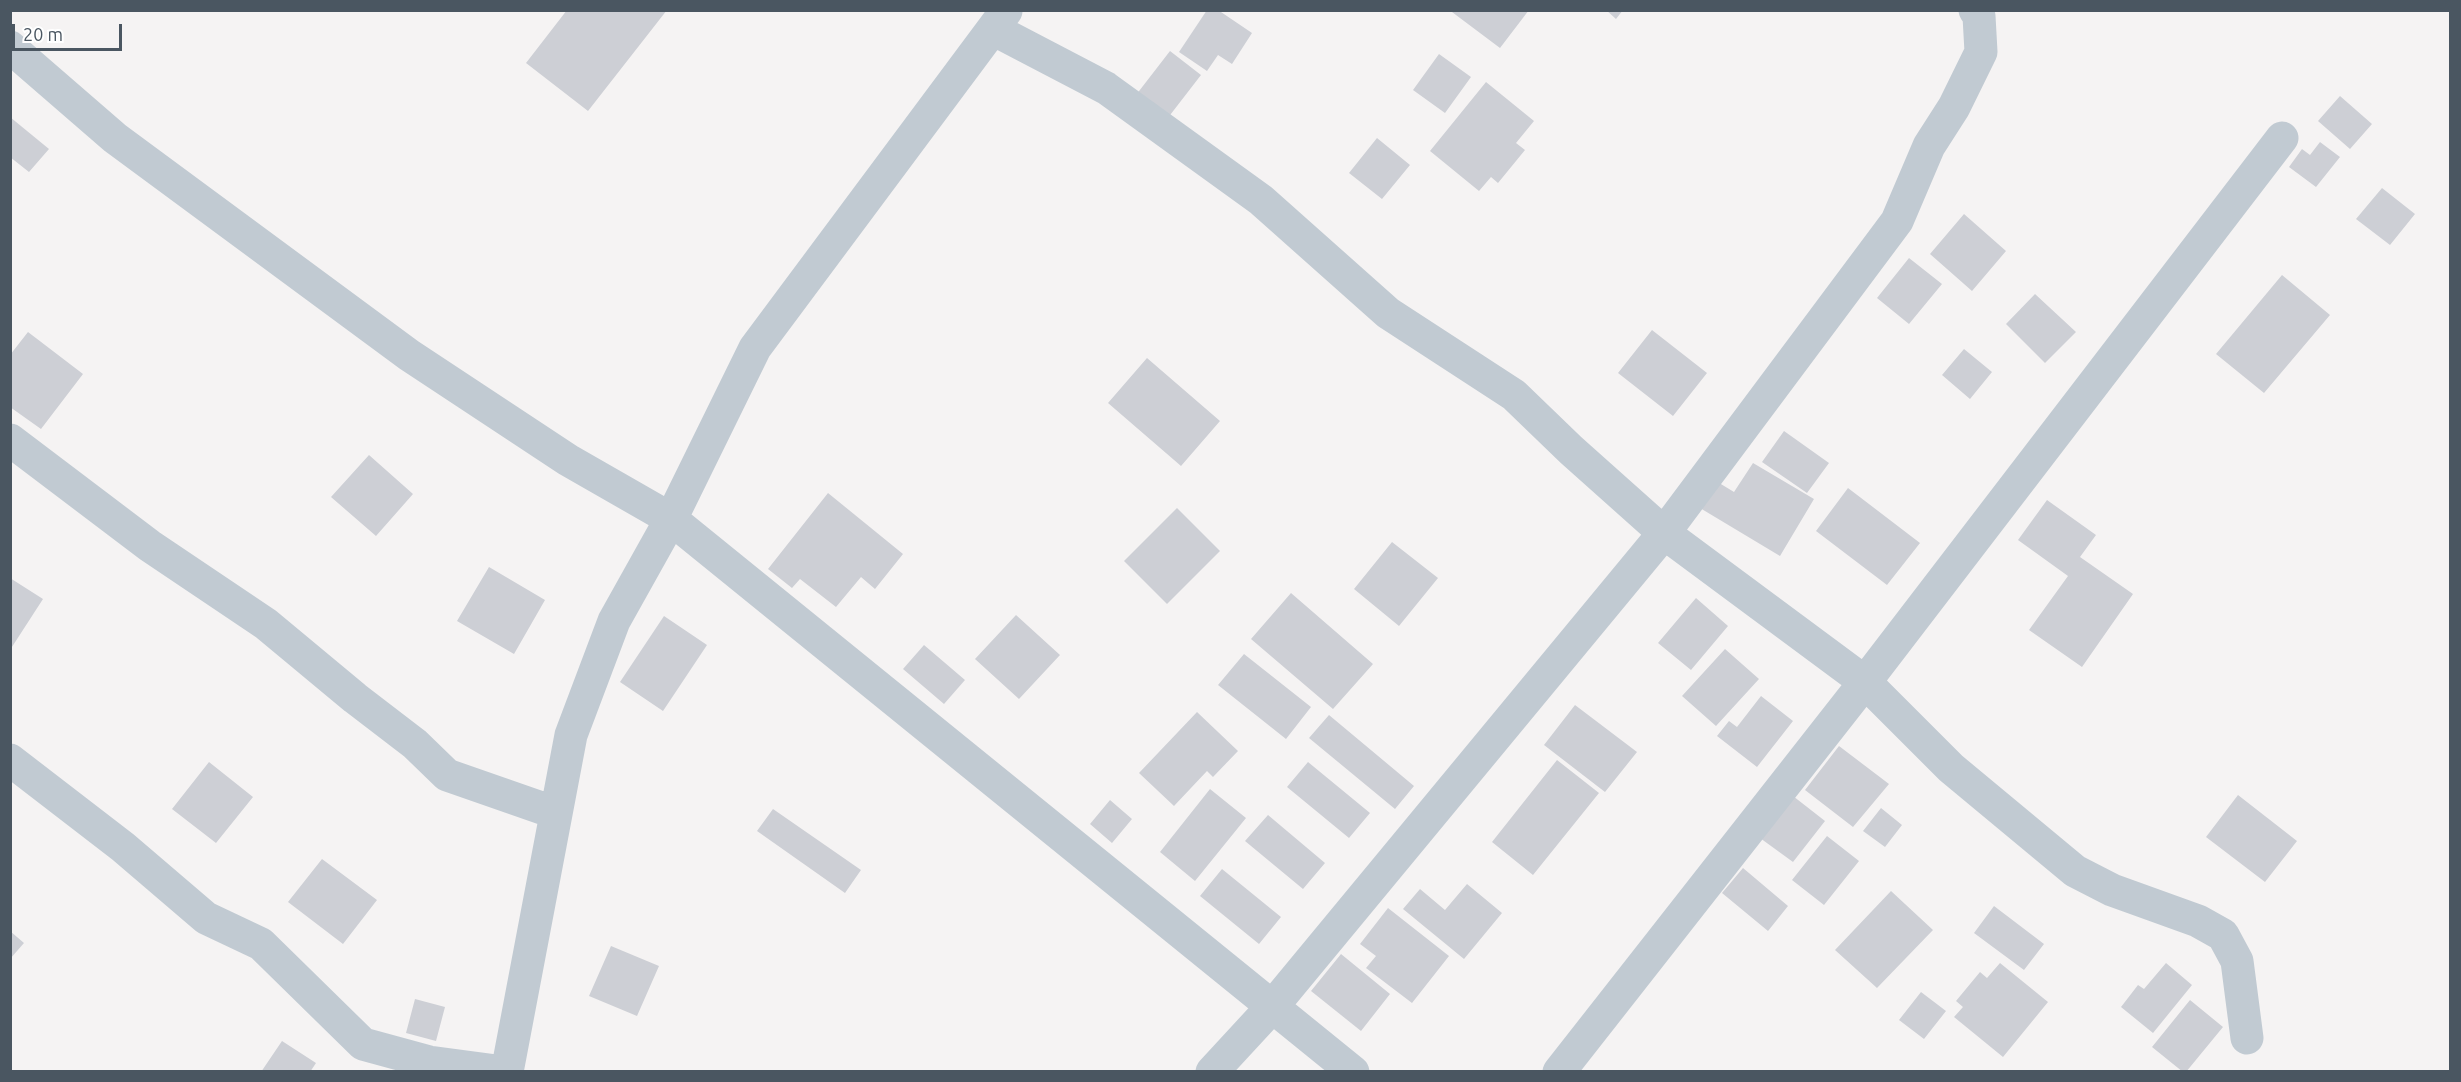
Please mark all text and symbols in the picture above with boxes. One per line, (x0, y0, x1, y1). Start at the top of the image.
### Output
scale bar (15, 12, 124, 50)
text: 20 m (23, 24, 63, 44)

